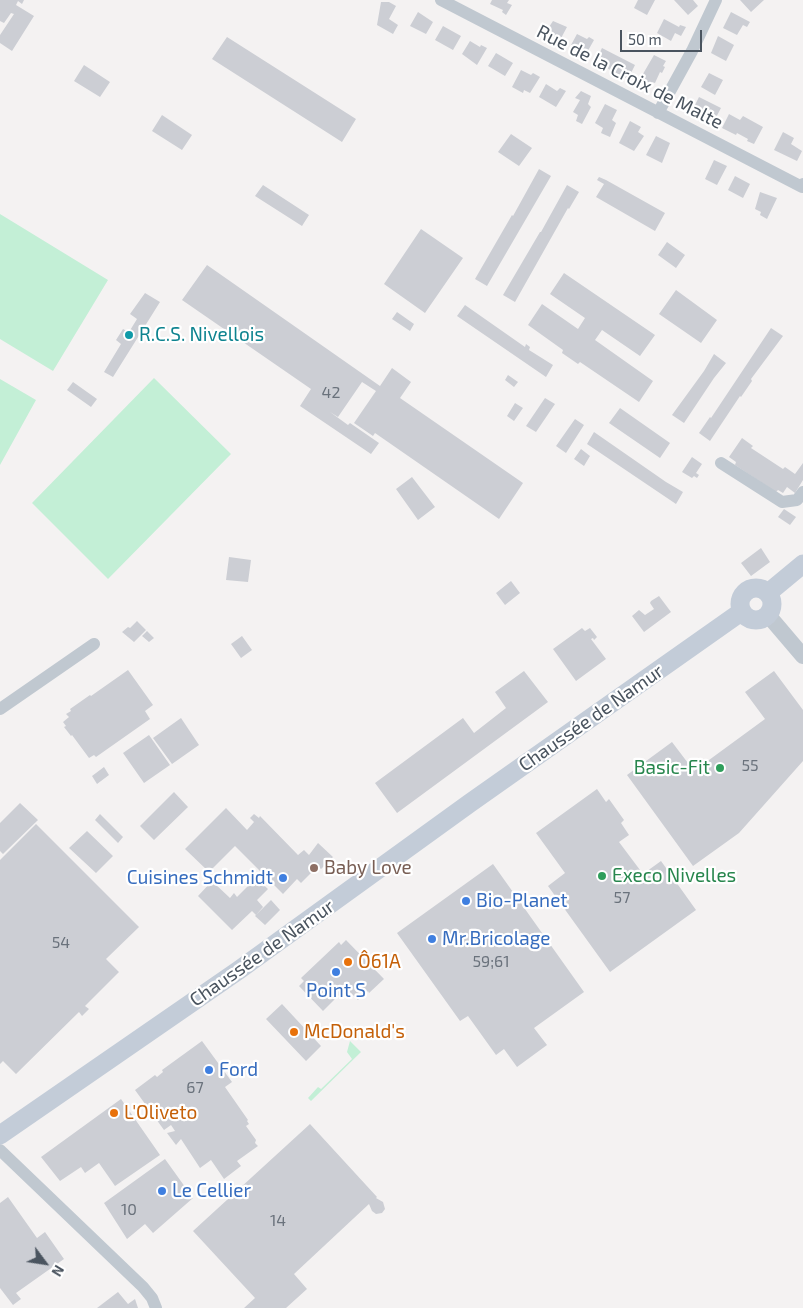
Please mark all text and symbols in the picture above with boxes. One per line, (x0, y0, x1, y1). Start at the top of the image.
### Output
street label: Rue de la Croix de Malte (533, 20, 727, 134)
scale bar (623, 20, 706, 52)
text: 50 m (628, 30, 662, 48)
place label: R.C.S. Nivellois (139, 324, 264, 346)
marker: R.C.S. Nivellois (123, 329, 135, 341)
house number: 42 (322, 383, 340, 403)
street label: Chaussée de Namur (514, 660, 668, 776)
house number: 55 (741, 756, 759, 776)
place label: Basic-Fit (634, 757, 710, 779)
marker: Basic-Fit (714, 762, 726, 774)
place label: Baby Love (324, 857, 412, 879)
marker: Baby Love (308, 862, 320, 874)
place label: Execo Nivelles (612, 865, 736, 887)
place label: Cuisines Schmidt (127, 867, 273, 889)
marker: Execo Nivelles (596, 870, 608, 882)
marker: Cuisines Schmidt (277, 872, 289, 884)
house number: 57 (614, 888, 630, 908)
place label: Bio-Planet (476, 890, 568, 912)
street label: Chaussée de Namur (185, 895, 339, 1011)
marker: Bio-Planet (460, 895, 472, 907)
place label: Mr.Bricolage (442, 928, 550, 950)
house number: 54 (52, 933, 70, 953)
marker: Mr.Bricolage (426, 933, 438, 945)
place label: Ô61A (358, 951, 401, 973)
house number: 59;61 (472, 952, 510, 972)
marker: Ô61A (342, 956, 354, 968)
marker: Point S (330, 966, 342, 978)
place label: Point S (306, 980, 366, 1002)
place label: McDonald's (304, 1021, 405, 1043)
marker: McDonald's (288, 1026, 300, 1038)
place label: Ford (219, 1059, 258, 1081)
marker: Ford (203, 1064, 215, 1076)
house number: 67 (186, 1078, 204, 1098)
place label: L'Oliveto (124, 1102, 197, 1124)
marker: L'Oliveto (108, 1107, 120, 1119)
place label: Le Cellier (172, 1180, 251, 1202)
marker: Le Cellier (156, 1185, 168, 1197)
house number: 10 (121, 1200, 137, 1220)
house number: 14 (270, 1211, 286, 1231)
north arrow (20, 1238, 70, 1288)
text: N (48, 1262, 68, 1280)

